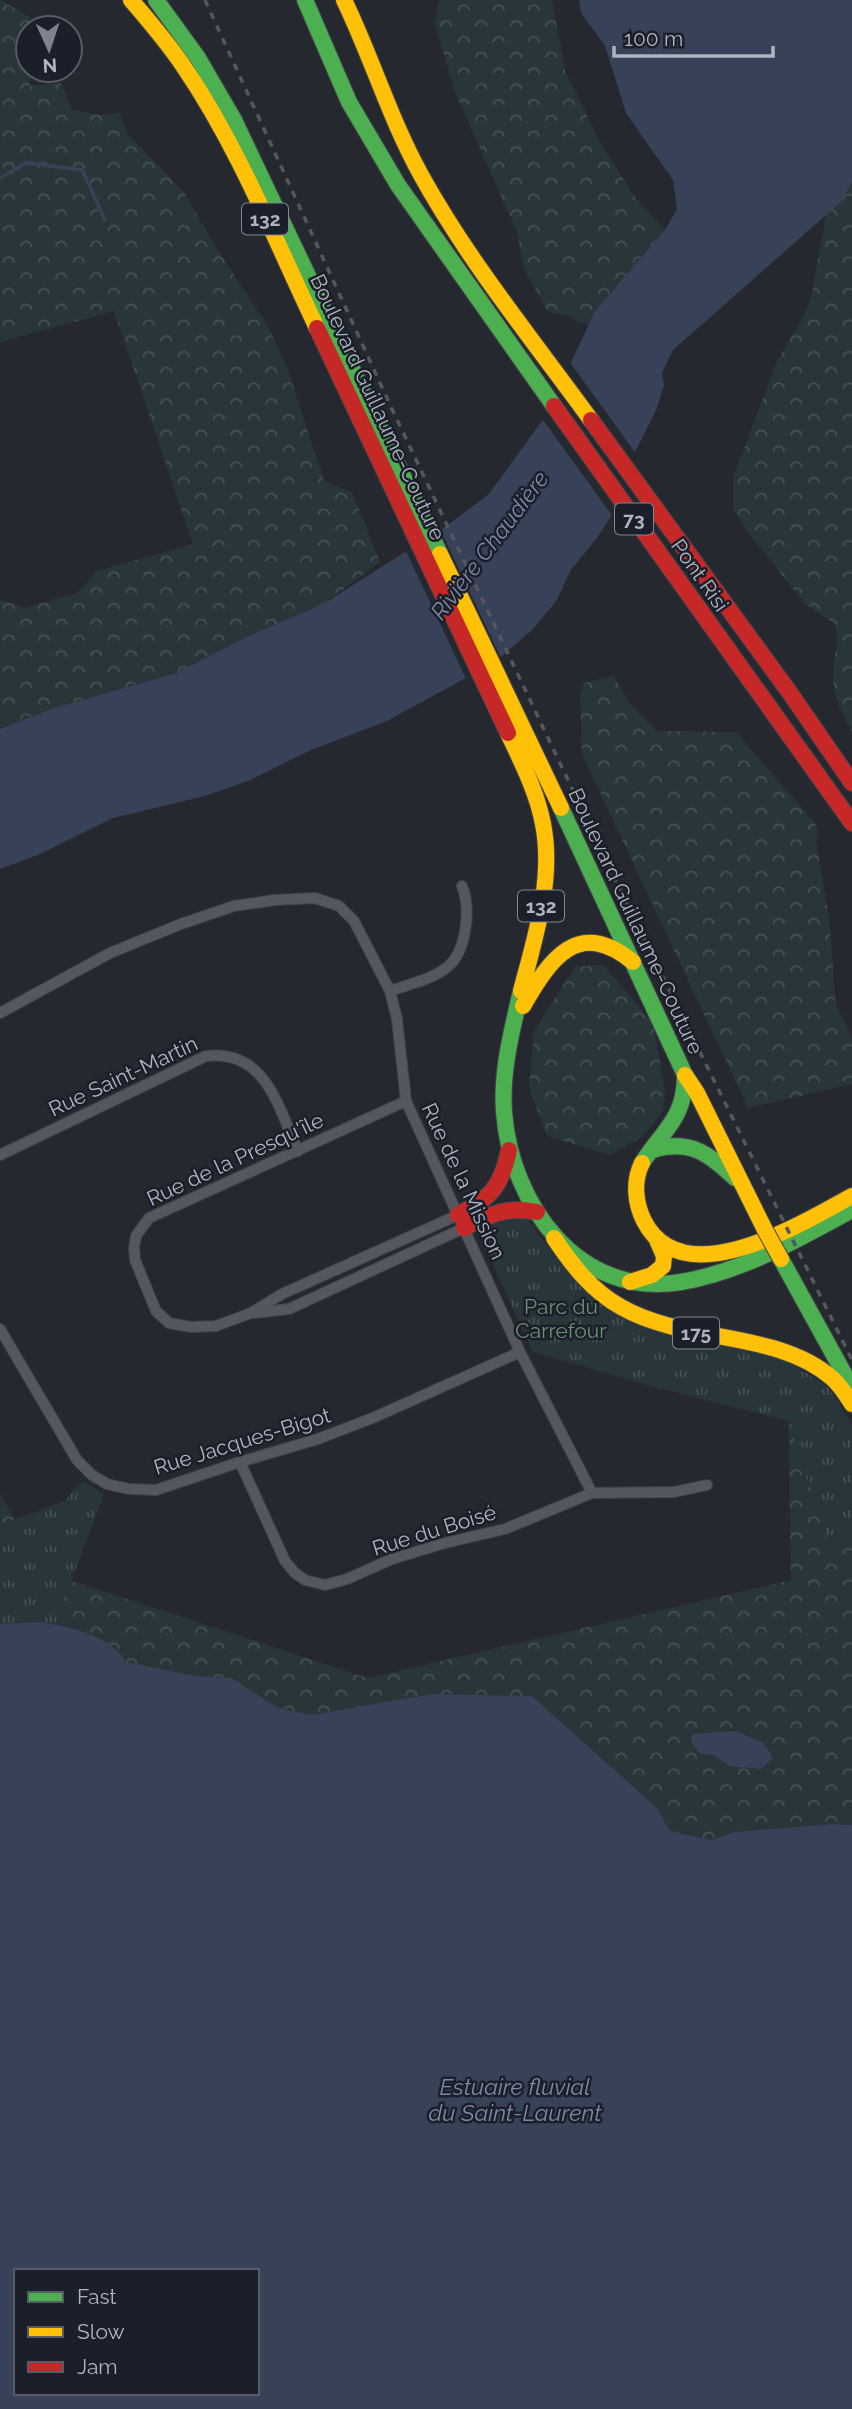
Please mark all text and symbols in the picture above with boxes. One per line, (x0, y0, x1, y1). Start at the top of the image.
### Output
north arrow (14, 14, 84, 84)
scale bar (614, 14, 773, 58)
text: 100 m (624, 26, 683, 51)
text: N (42, 55, 58, 77)
road number: 132 (242, 204, 288, 234)
street label: Boulevard Guillaume-Couture (305, 270, 451, 544)
water label: Rivière Chaudière (424, 465, 554, 625)
road number: 73 (615, 504, 653, 534)
street label: Pont Risi (666, 534, 734, 616)
street label: Boulevard Guillaume-Couture (563, 784, 709, 1058)
road number: 132 (518, 890, 564, 922)
street label: Rue Saint-Martin (45, 1031, 201, 1121)
street label: Rue de la Mission (417, 1099, 511, 1263)
street label: Rue de la Presqu'île (143, 1107, 327, 1211)
park label: Parc du Carrefour (515, 1294, 607, 1343)
road number: 175 (673, 1317, 719, 1348)
street label: Rue Jacques-Bigot (151, 1402, 333, 1480)
street label: Rue du Boisé (369, 1499, 499, 1561)
water label: Estuaire fluvial du Saint-Laurent (428, 2073, 602, 2126)
legend (14, 2269, 259, 2395)
text: Fast (77, 2284, 117, 2309)
text: Slow (77, 2319, 125, 2344)
text: Jam (77, 2354, 118, 2379)

